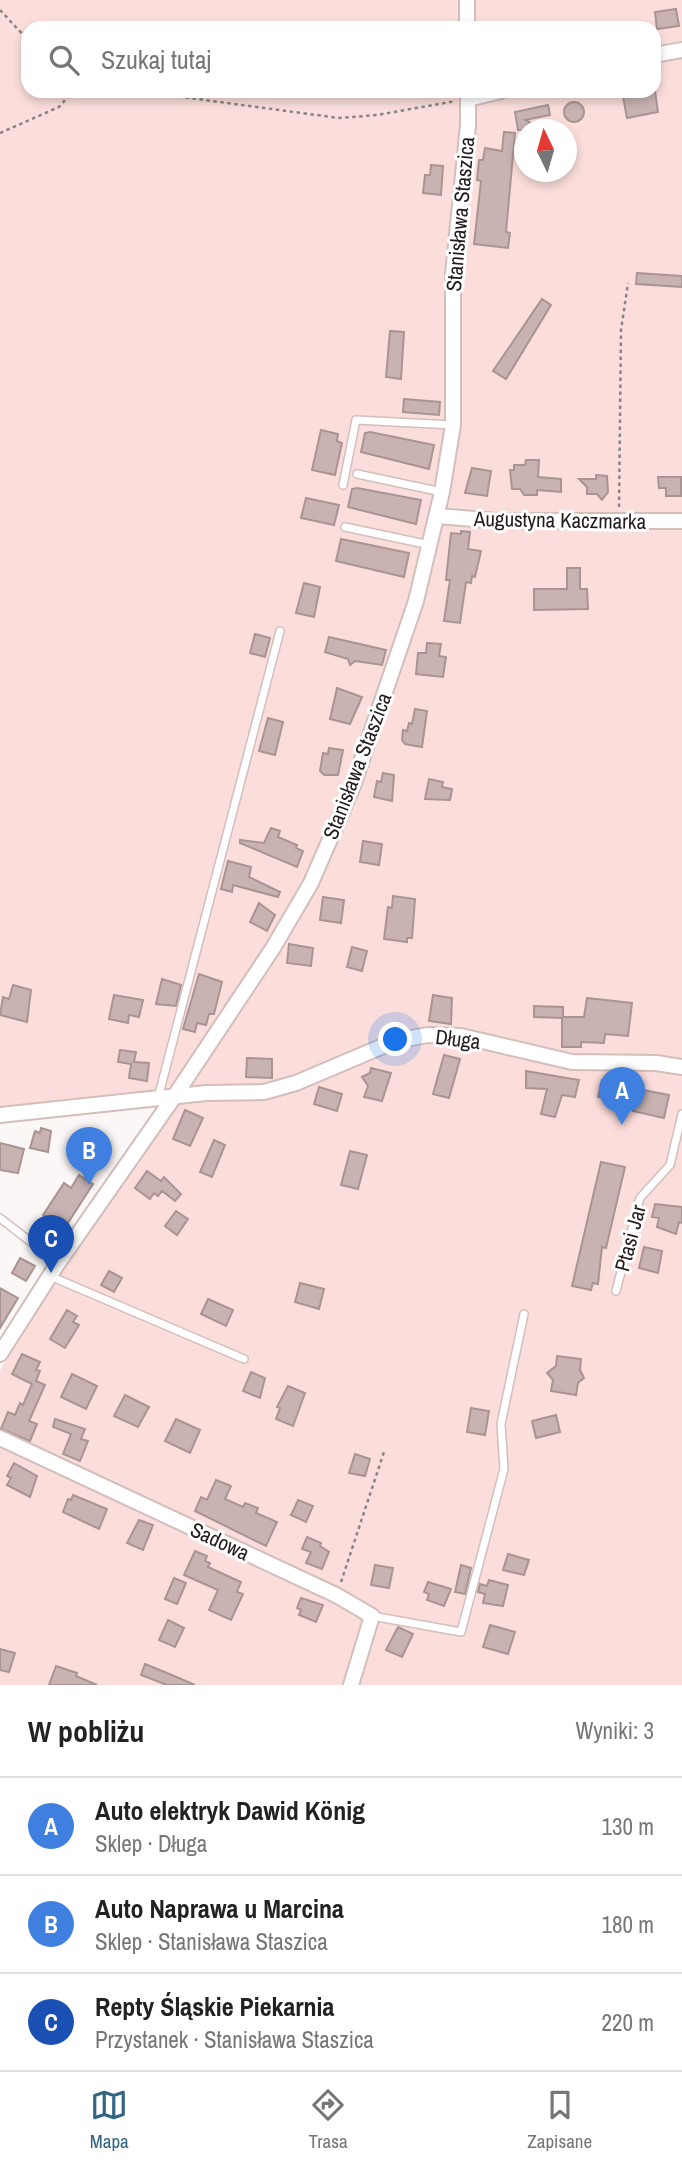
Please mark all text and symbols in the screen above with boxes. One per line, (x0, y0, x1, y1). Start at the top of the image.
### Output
search box (21, 21, 661, 98)
icon: search (45, 41, 83, 79)
text: Szukaj tutaj (101, 42, 211, 77)
north arrow (514, 119, 577, 182)
street label: Stanisława Staszica (439, 135, 481, 293)
street label: Augustyna Kaczmarka (473, 504, 647, 536)
street label: Stanisława Staszica (316, 688, 398, 844)
your location (378, 1022, 412, 1056)
street label: Długa (434, 1022, 483, 1056)
pin: A (599, 1067, 645, 1125)
pin: B (66, 1127, 112, 1185)
street label: Ptasi Jar (607, 1201, 653, 1275)
pin: C (28, 1215, 74, 1273)
street label: Sadowa (186, 1515, 255, 1567)
text: W pobliżu (28, 1711, 144, 1751)
text: Wyniki: 3 (576, 1715, 654, 1746)
text: Auto elektryk Dawid König (95, 1793, 365, 1828)
text: A (44, 1811, 58, 1842)
text: 130 m (602, 1811, 654, 1842)
text: Sklep · Długa (95, 1828, 207, 1859)
text: Auto Naprawa u Marcina (95, 1891, 344, 1926)
text: B (44, 1909, 58, 1940)
text: 180 m (602, 1909, 654, 1940)
text: Sklep · Stanisława Staszica (95, 1926, 328, 1957)
text: Repty Śląskie Piekarnia (95, 1989, 334, 2024)
text: C (44, 2007, 58, 2038)
text: 220 m (602, 2007, 654, 2038)
text: Przystanek · Stanisława Staszica (95, 2024, 374, 2055)
tab: Mapa (90, 2086, 129, 2154)
tab: Trasa (308, 2086, 348, 2154)
tab: Zapisane (527, 2086, 592, 2154)

